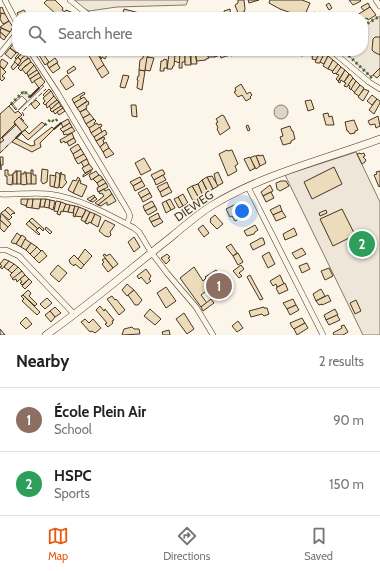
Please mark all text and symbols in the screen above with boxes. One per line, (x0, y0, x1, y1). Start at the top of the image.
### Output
search box (12, 12, 368, 56)
icon: search (26, 23, 48, 45)
text: Search here (58, 25, 133, 43)
street label: DIEWEG (171, 187, 216, 224)
your location (232, 201, 252, 221)
pin: 2 (349, 229, 375, 259)
pin: 1 (206, 271, 232, 301)
text: Nearby (16, 351, 69, 371)
text: 2 results (319, 353, 364, 369)
text: École Plein Air (54, 403, 146, 421)
text: 1 (27, 412, 31, 428)
text: 90 m (333, 412, 364, 428)
text: School (54, 421, 92, 437)
text: HSPC (54, 467, 92, 485)
text: 2 (26, 476, 32, 492)
text: 150 m (329, 476, 364, 492)
text: Sports (54, 485, 90, 501)
tab: Map (47, 525, 69, 563)
tab: Directions (163, 525, 210, 563)
tab: Saved (304, 525, 333, 563)

